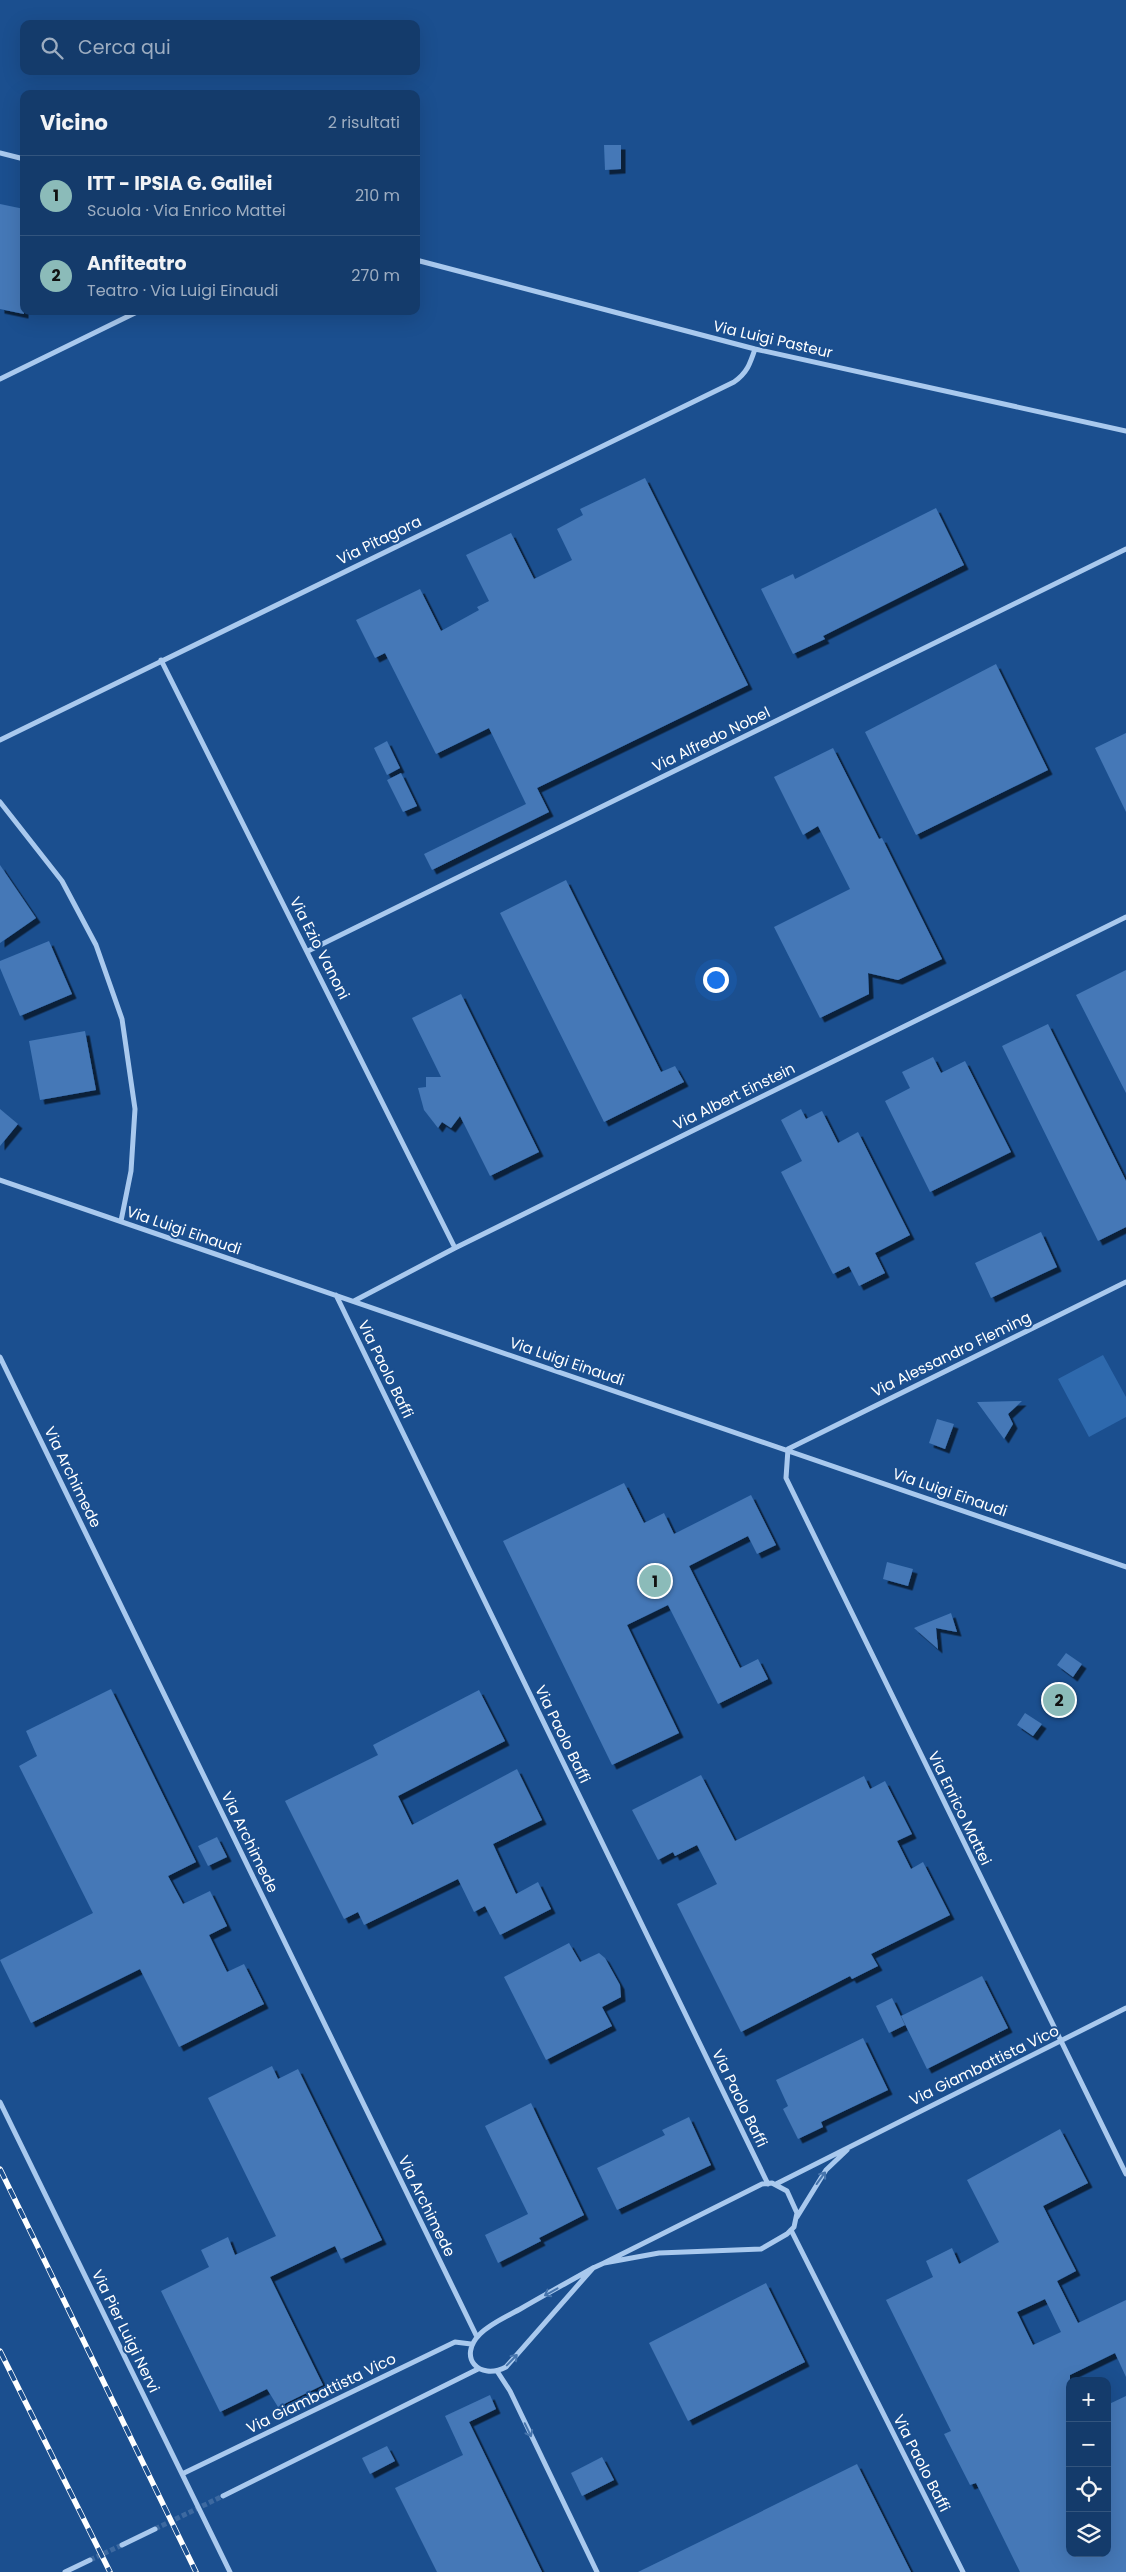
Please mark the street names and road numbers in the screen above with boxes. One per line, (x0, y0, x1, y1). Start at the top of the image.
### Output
street label: Via Luigi Pasteur (711, 315, 835, 363)
street label: Via Pitagora (333, 511, 425, 569)
street label: Via Alfredo Nobel (649, 701, 773, 777)
street label: Via Ezio Vanoni (285, 893, 355, 1003)
street label: Via Albert Einstein (670, 1057, 798, 1135)
street label: Via Luigi Einaudi (124, 1201, 244, 1259)
street label: Via Alessandro Fleming (868, 1306, 1034, 1402)
street label: Via Paolo Baffi (353, 1316, 419, 1422)
street label: Via Luigi Einaudi (507, 1332, 627, 1390)
street label: Via Archimede (39, 1423, 107, 1531)
street label: Via Luigi Einaudi (890, 1463, 1010, 1521)
street label: Via Paolo Baffi (530, 1681, 596, 1787)
street label: Via Enrico Mattei (923, 1748, 997, 1868)
street label: Via Archimede (216, 1788, 284, 1896)
street label: Via Giambattista Vico (906, 2020, 1062, 2110)
street label: Via Paolo Baffi (707, 2045, 773, 2151)
street label: Via Archimede (393, 2152, 461, 2260)
street label: Via Pier Luigi Nervi (87, 2266, 165, 2396)
street label: Via Giambattista Vico (243, 2348, 399, 2438)
street label: Via Paolo Baffi (888, 2411, 956, 2515)

